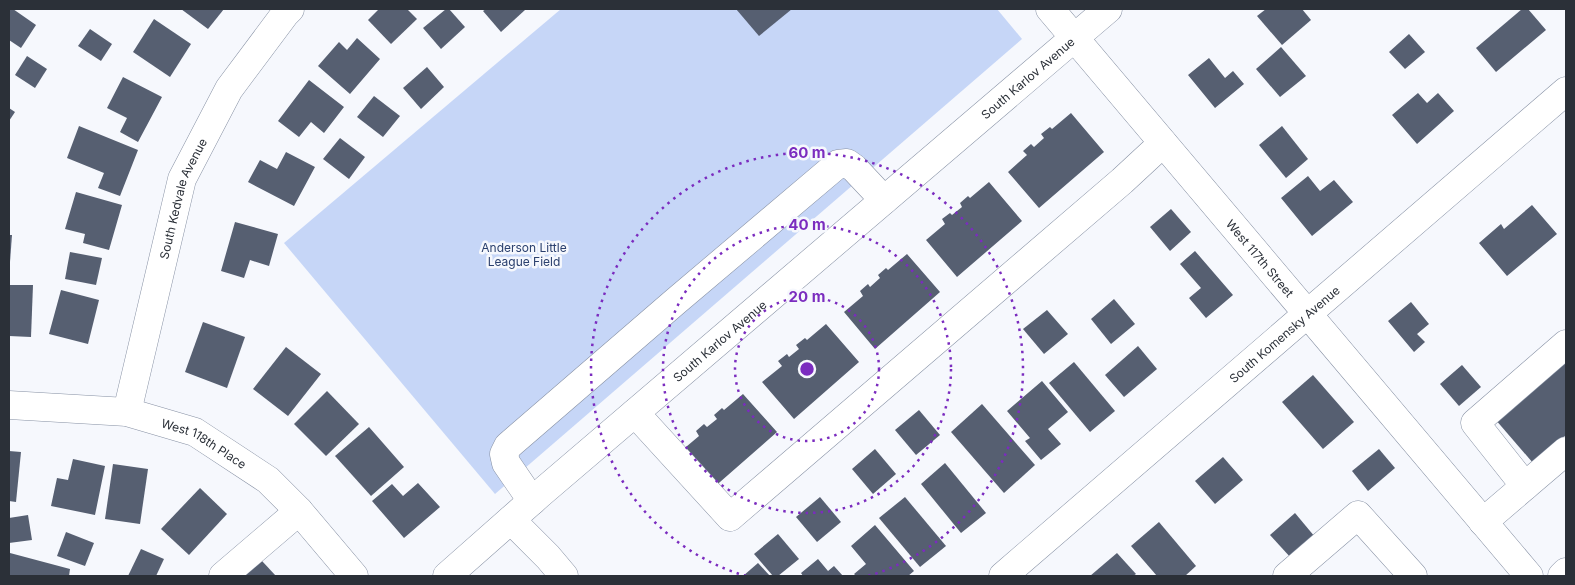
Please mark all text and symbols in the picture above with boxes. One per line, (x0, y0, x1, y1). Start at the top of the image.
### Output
street label: South Karlov Avenue (978, 34, 1077, 122)
street label: South Kedvale Avenue (156, 135, 210, 261)
text: 60 m (788, 143, 826, 162)
text: 40 m (788, 215, 826, 234)
street label: West 117th Street (1223, 216, 1297, 300)
park label: Anderson Little League Field (481, 240, 567, 269)
street label: South Komensky Avenue (1226, 282, 1342, 386)
text: 20 m (789, 287, 825, 306)
street label: South Karlov Avenue (670, 297, 769, 385)
centre of rings (798, 360, 816, 378)
street label: West 118th Place (160, 415, 249, 471)

